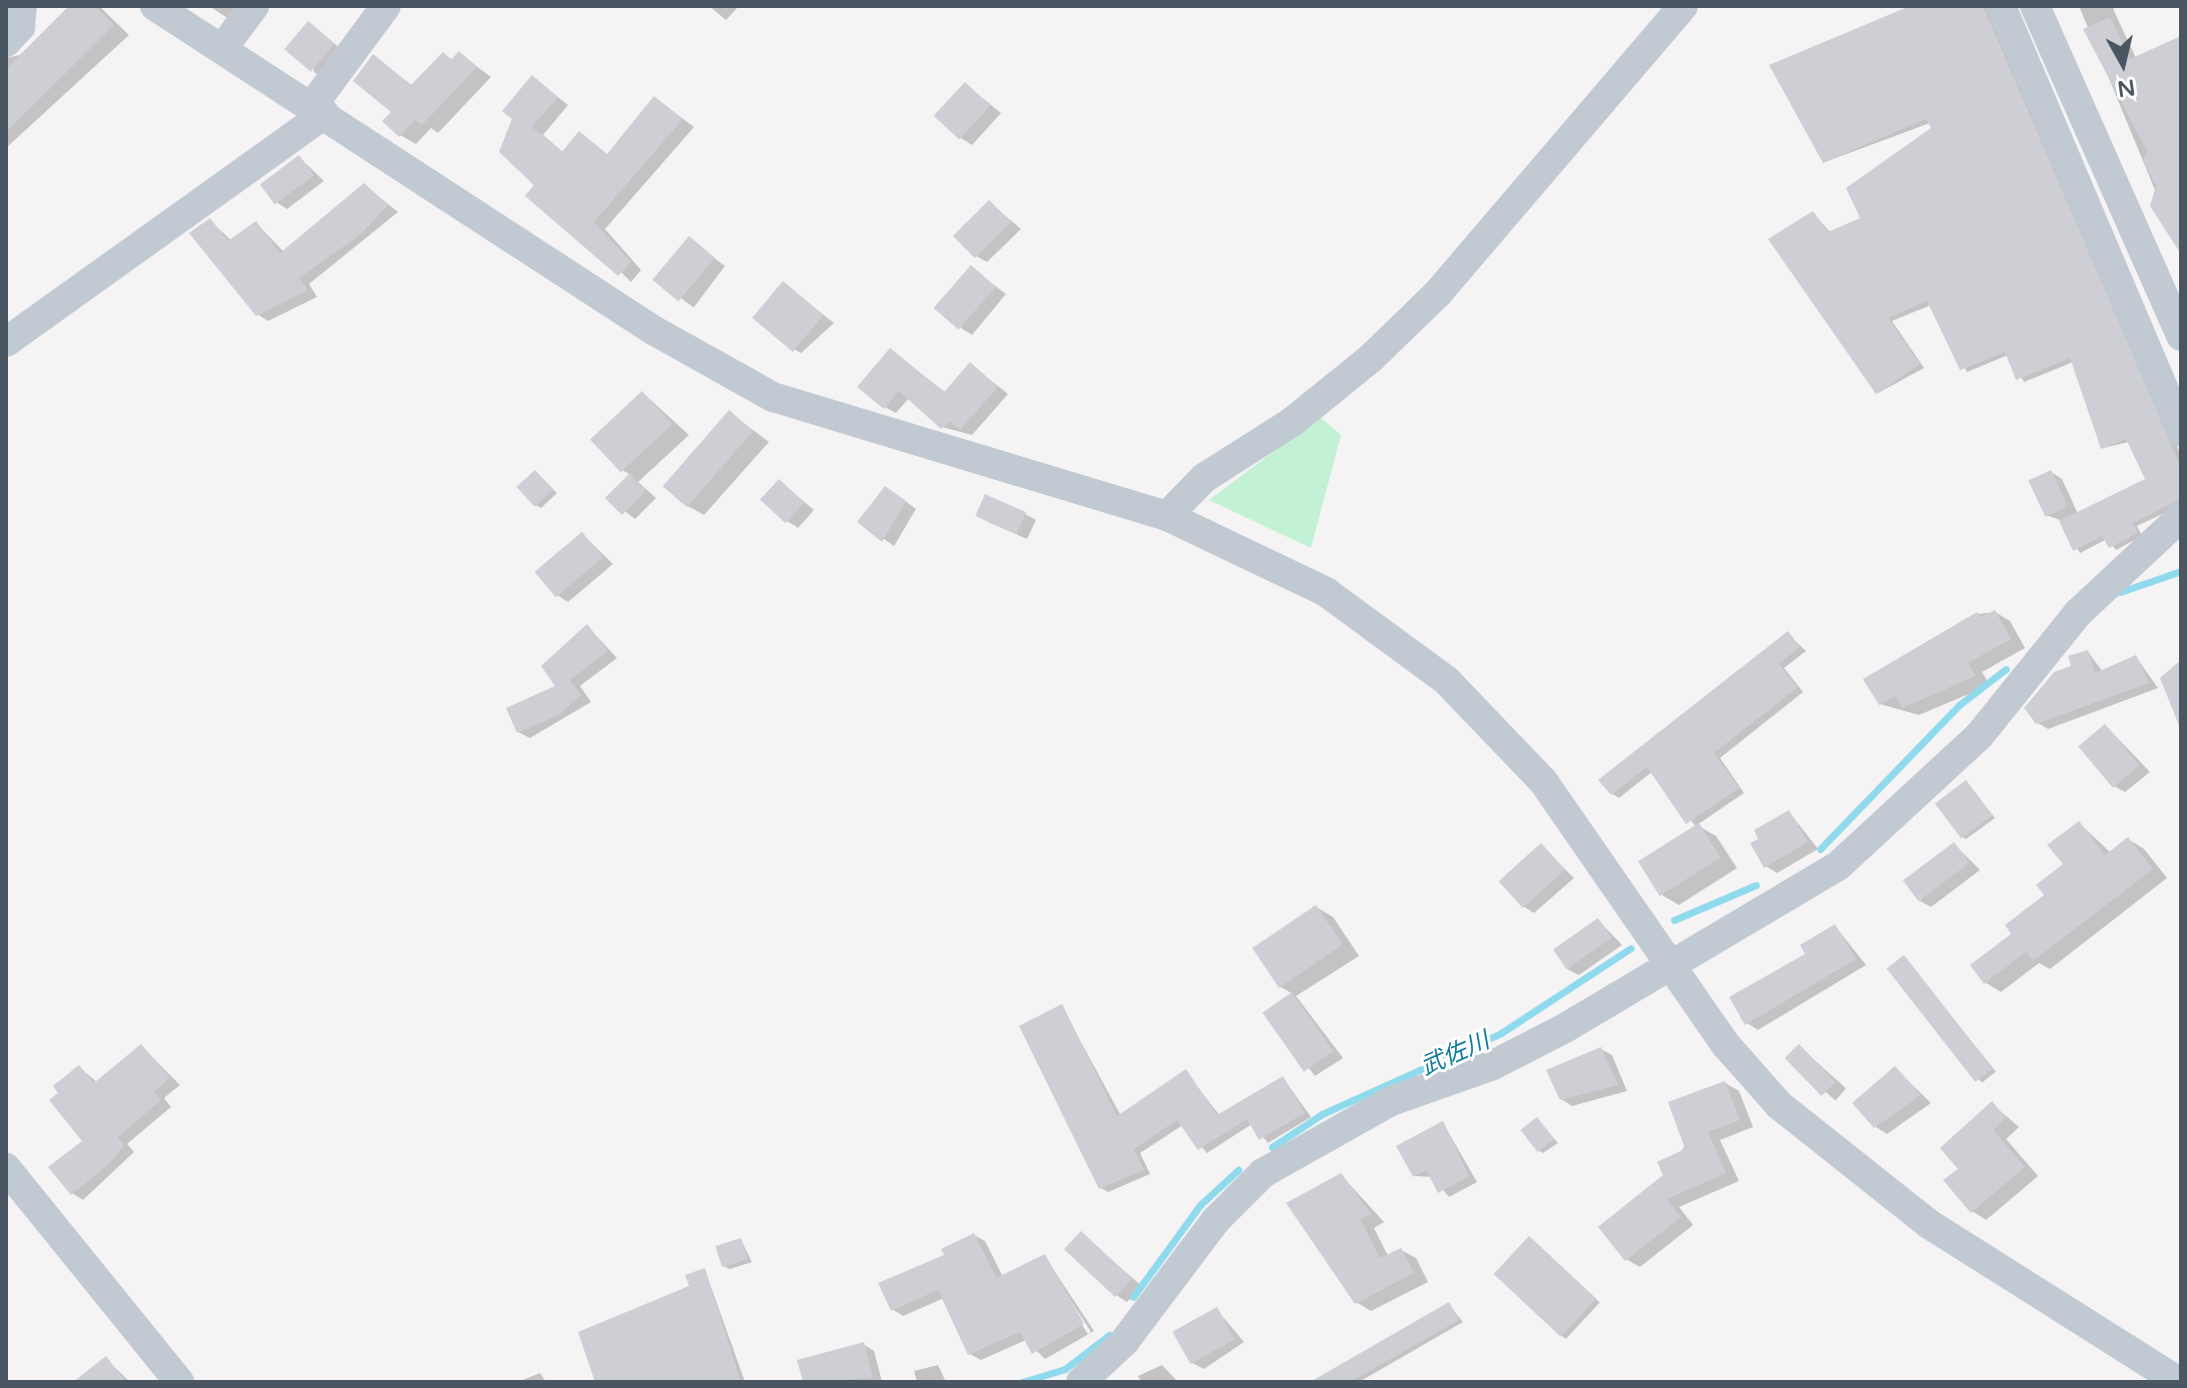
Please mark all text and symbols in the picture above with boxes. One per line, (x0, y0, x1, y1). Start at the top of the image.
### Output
north arrow (2083, 24, 2163, 104)
text: N (2116, 74, 2137, 102)
water label: 武佐川 (1416, 1026, 1494, 1082)

